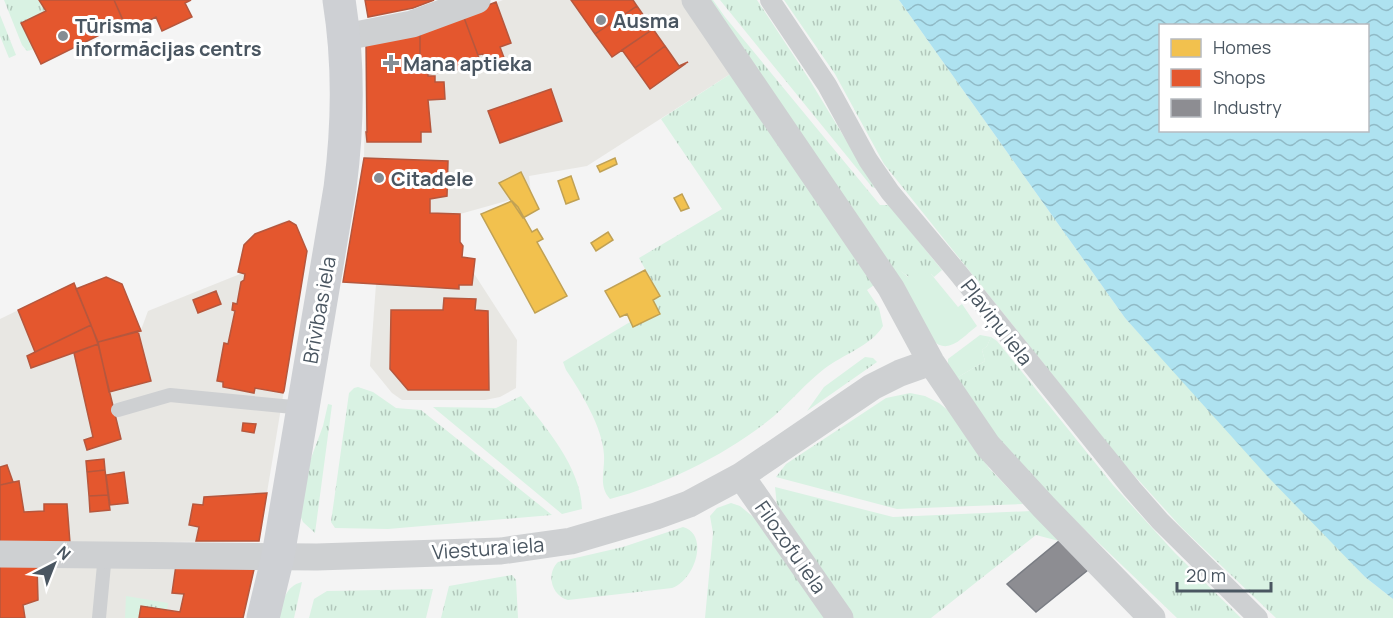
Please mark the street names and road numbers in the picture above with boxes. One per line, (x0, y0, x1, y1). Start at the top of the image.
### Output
street label: Brīvības iela (296, 254, 342, 366)
street label: Pļaviņu iela (955, 273, 1039, 371)
street label: Filozofu iela (749, 495, 833, 599)
street label: Viestura iela (431, 531, 545, 565)

